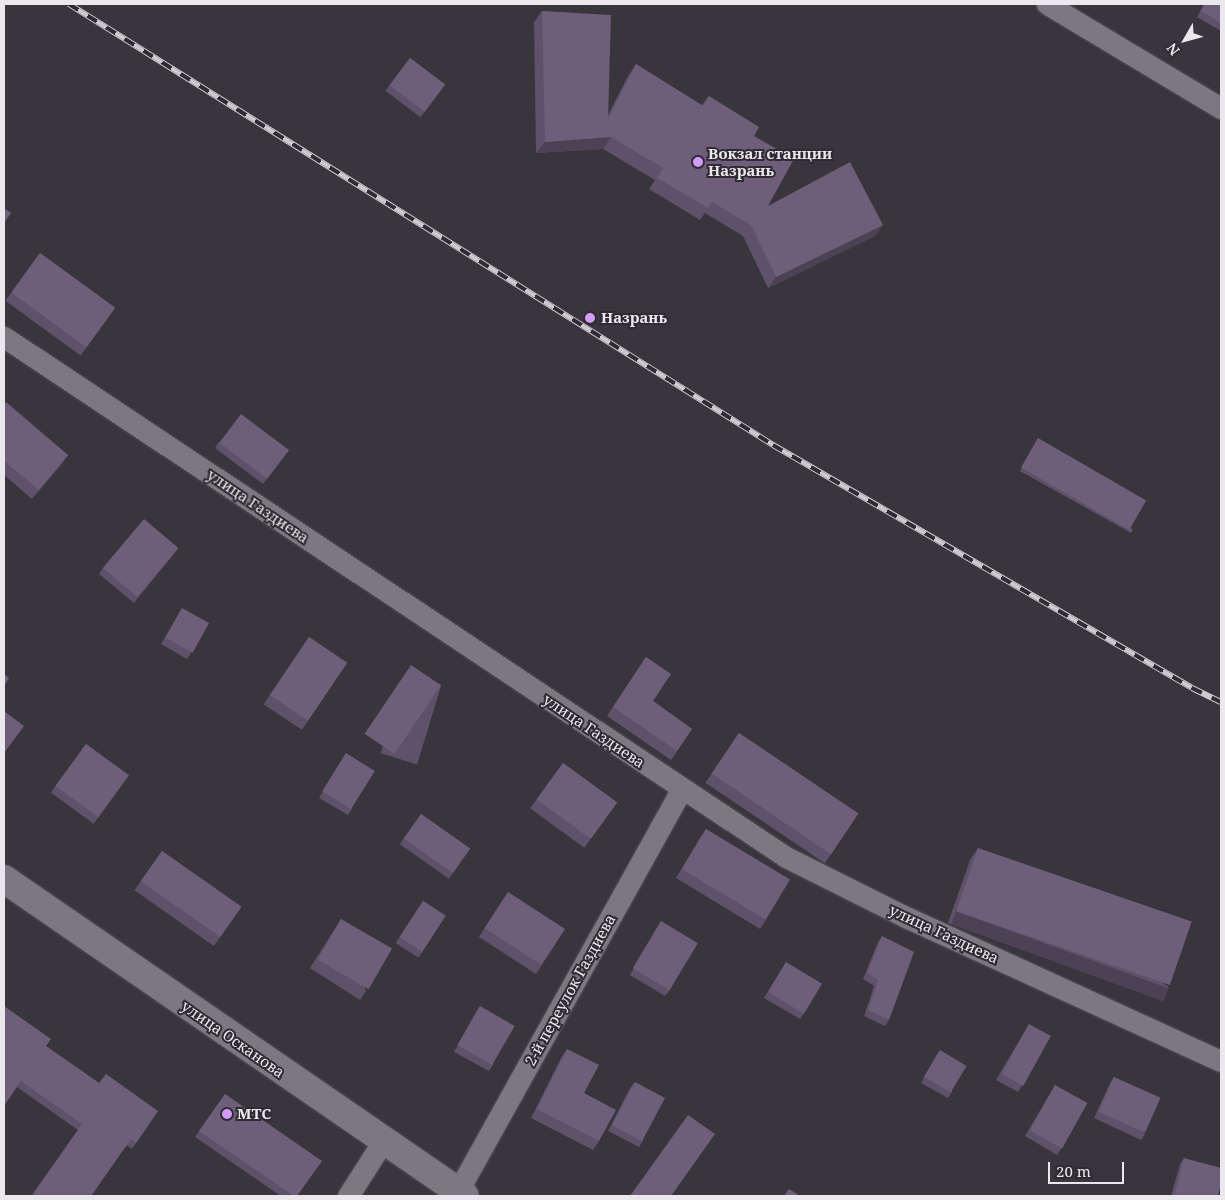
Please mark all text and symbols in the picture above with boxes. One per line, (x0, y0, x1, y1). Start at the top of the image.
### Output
north arrow (1160, 15, 1210, 65)
text: N (1162, 39, 1184, 60)
place label: Вокзал станции Назрань (708, 144, 832, 179)
marker: Вокзал станции Назрань (692, 156, 704, 168)
place label: Назрань (601, 309, 667, 327)
marker: Назрань (583, 311, 597, 325)
street label: улица Газдиева (204, 465, 312, 547)
street label: улица Газдиева (540, 690, 648, 772)
street label: улица Газдиева (886, 901, 1002, 967)
street label: 2-й переулок Газдиева (521, 911, 619, 1069)
street label: улица Осканова (178, 997, 288, 1081)
place label: МТС (237, 1105, 271, 1123)
marker: МТС (221, 1108, 233, 1120)
scale bar (1050, 1152, 1126, 1184)
text: 20 m (1056, 1161, 1091, 1181)

